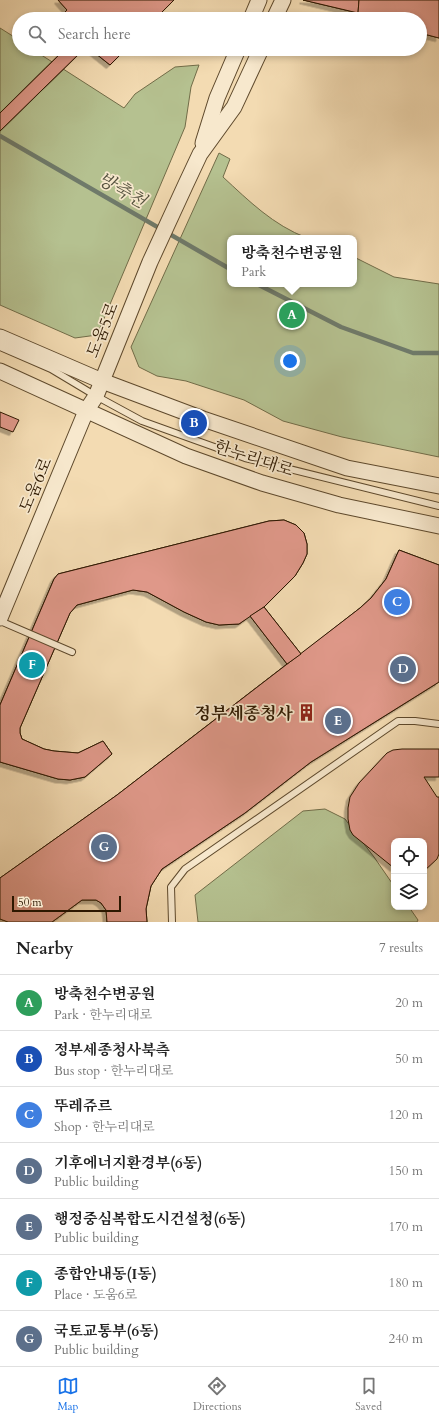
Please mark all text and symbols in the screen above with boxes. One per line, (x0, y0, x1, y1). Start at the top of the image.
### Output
search box (12, 12, 427, 56)
icon: search (26, 23, 48, 45)
text: Search here (58, 24, 131, 44)
water label: 방축천 (93, 167, 152, 215)
popup (227, 235, 357, 287)
text: 방축천수변공원 (241, 243, 343, 263)
text: Park (241, 263, 266, 281)
street label: 도움5로 (81, 298, 124, 361)
pin: A (279, 300, 305, 330)
your location (280, 351, 300, 371)
pin: B (181, 408, 207, 438)
street label: 한누리대로 (211, 435, 297, 482)
street label: 도움6로 (14, 453, 58, 516)
pin: C (384, 587, 410, 617)
pin: F (19, 650, 45, 680)
pin: D (390, 654, 416, 684)
place label: 정부세종청사 (194, 702, 294, 725)
building icon: 정부세종청사 (296, 703, 316, 723)
pin: E (325, 706, 351, 736)
pin: G (91, 832, 117, 862)
map controls (391, 838, 427, 910)
button: locate (391, 838, 427, 874)
button: layers (391, 874, 427, 910)
scale bar (12, 894, 121, 913)
text: 50 m (18, 895, 42, 910)
text: Nearby (16, 937, 73, 960)
text: 7 results (379, 939, 423, 957)
text: 방축천수변공원 (54, 984, 155, 1004)
text: A (24, 994, 34, 1012)
text: 20 m (395, 994, 423, 1012)
text: Park · 한누리대로 (54, 1006, 152, 1024)
text: 정부세종청사북측 (54, 1040, 170, 1060)
text: B (24, 1050, 34, 1068)
text: 50 m (395, 1050, 423, 1068)
text: Bus stop · 한누리대로 (54, 1062, 173, 1080)
text: 뚜레쥬르 (54, 1096, 112, 1116)
text: C (24, 1106, 34, 1124)
text: 120 m (389, 1106, 423, 1124)
text: Shop · 한누리대로 (54, 1118, 155, 1136)
text: 기후에너지환경부(6동) (54, 1153, 202, 1173)
text: D (23, 1162, 35, 1180)
text: 150 m (389, 1162, 423, 1180)
text: Public building (54, 1173, 139, 1191)
text: 행정중심복합도시건설청(6동) (54, 1209, 246, 1229)
text: E (25, 1218, 33, 1236)
text: 170 m (389, 1218, 423, 1236)
text: Public building (54, 1229, 139, 1247)
text: 종합안내동(I동) (54, 1264, 157, 1284)
text: F (25, 1274, 33, 1292)
text: 180 m (389, 1274, 423, 1292)
text: Place · 도움6로 (54, 1286, 137, 1304)
text: 국토교통부(6동) (54, 1321, 159, 1341)
text: G (24, 1330, 34, 1348)
text: 240 m (389, 1330, 423, 1348)
text: Public building (54, 1341, 139, 1359)
tab: Map (57, 1375, 79, 1414)
tab: Directions (193, 1375, 241, 1414)
tab: Saved (355, 1375, 382, 1414)

